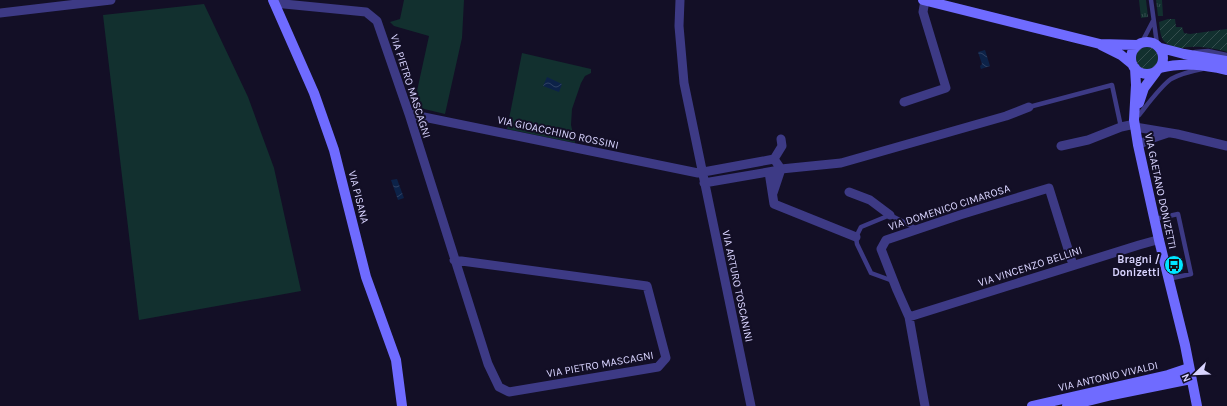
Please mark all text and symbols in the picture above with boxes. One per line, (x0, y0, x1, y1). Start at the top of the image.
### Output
street label: VIA PIETRO MASCAGNI (388, 33, 433, 140)
street label: VIA GIOACCHINO ROSSINI (496, 113, 620, 152)
street label: VIA GAETANO DONIZETTI (1142, 132, 1179, 250)
street label: VIA PISANA (346, 169, 372, 226)
street label: VIA DOMENICO CIMAROSA (887, 181, 1012, 233)
street label: VIA ARTURO TOSCANINI (719, 229, 756, 343)
street label: VIA VINCENZO BELLINI (976, 244, 1084, 289)
place label: Bragni / Donizetti (1112, 253, 1160, 279)
bus stop icon: Bragni / Donizetti (1163, 254, 1185, 276)
street label: VIA PIETRO MASCAGNI (546, 349, 655, 380)
north arrow (1175, 354, 1215, 394)
street label: VIA ANTONIO VIVALDI (1057, 359, 1159, 394)
text: N (1179, 372, 1194, 384)

